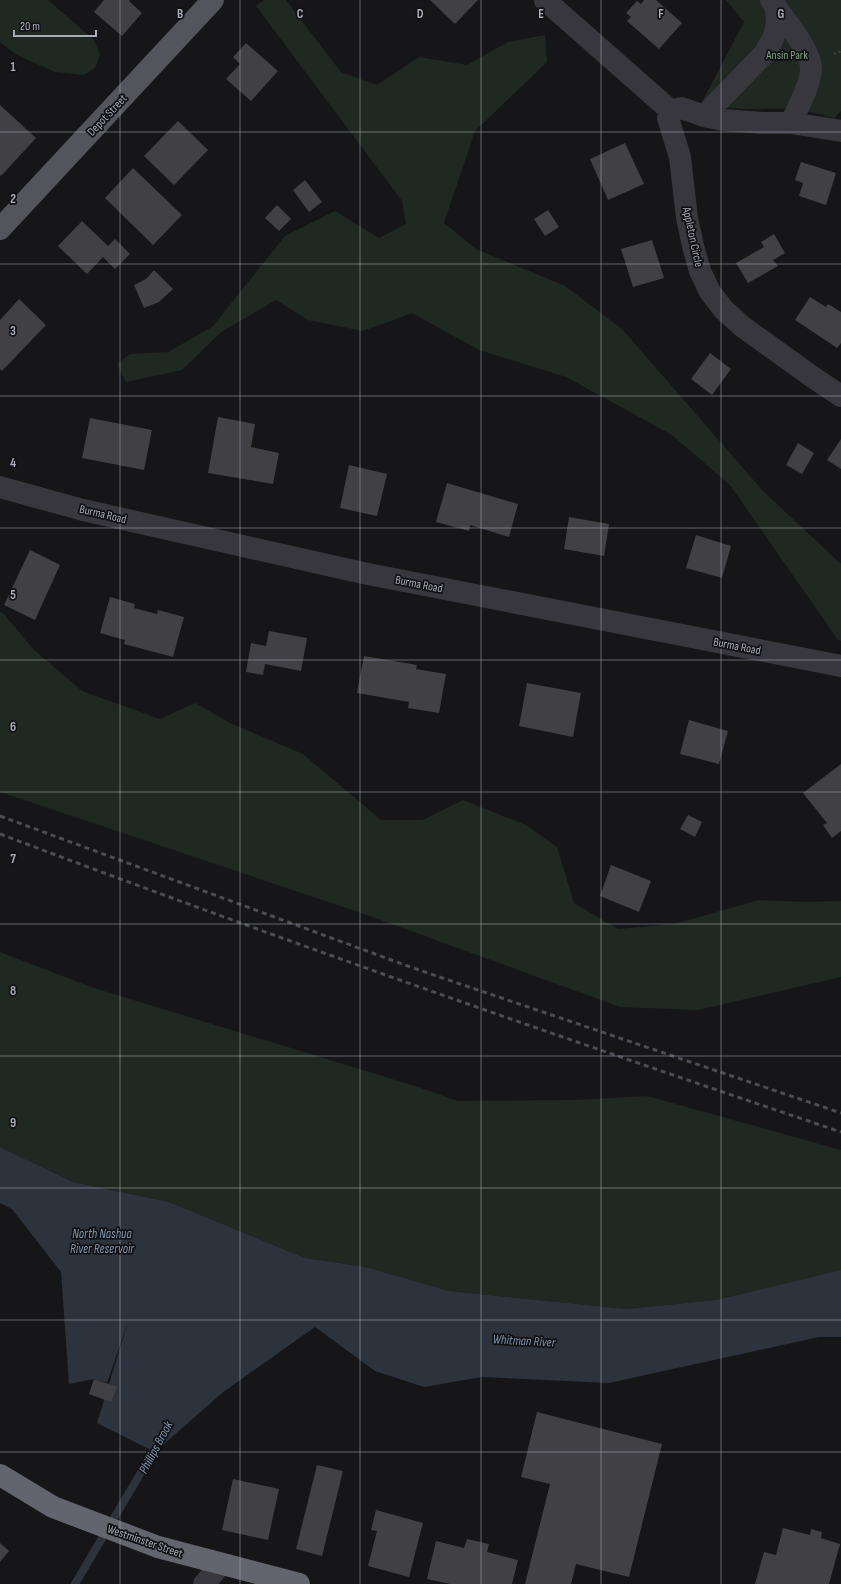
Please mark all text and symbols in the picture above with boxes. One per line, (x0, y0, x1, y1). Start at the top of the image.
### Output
text: B (177, 6, 183, 22)
text: C (297, 6, 304, 22)
text: D (417, 6, 424, 22)
text: E (538, 6, 544, 22)
text: F (658, 6, 664, 22)
text: G (778, 6, 785, 22)
scale bar (14, 12, 96, 38)
text: 20 m (20, 19, 40, 34)
park label: Ansin Park (765, 48, 808, 63)
text: 1 (10, 59, 16, 75)
street label: Depot Street (84, 91, 131, 139)
text: 2 (10, 191, 16, 207)
street label: Appleton Circle (679, 205, 706, 269)
text: 3 (10, 323, 16, 339)
text: 4 (10, 455, 16, 471)
street label: Burma Road (78, 502, 128, 527)
street label: Burma Road (394, 573, 444, 596)
text: 5 (10, 587, 16, 603)
street label: Burma Road (712, 635, 762, 658)
text: 6 (10, 719, 16, 735)
text: 7 (10, 851, 16, 867)
text: 8 (10, 983, 16, 999)
text: 9 (10, 1115, 16, 1131)
water label: North Nashua River Reservoir (70, 1226, 135, 1257)
water label: Whitman River (492, 1331, 557, 1351)
water label: Phillips Brook (135, 1418, 177, 1476)
street label: Westminster Street (105, 1522, 185, 1562)

